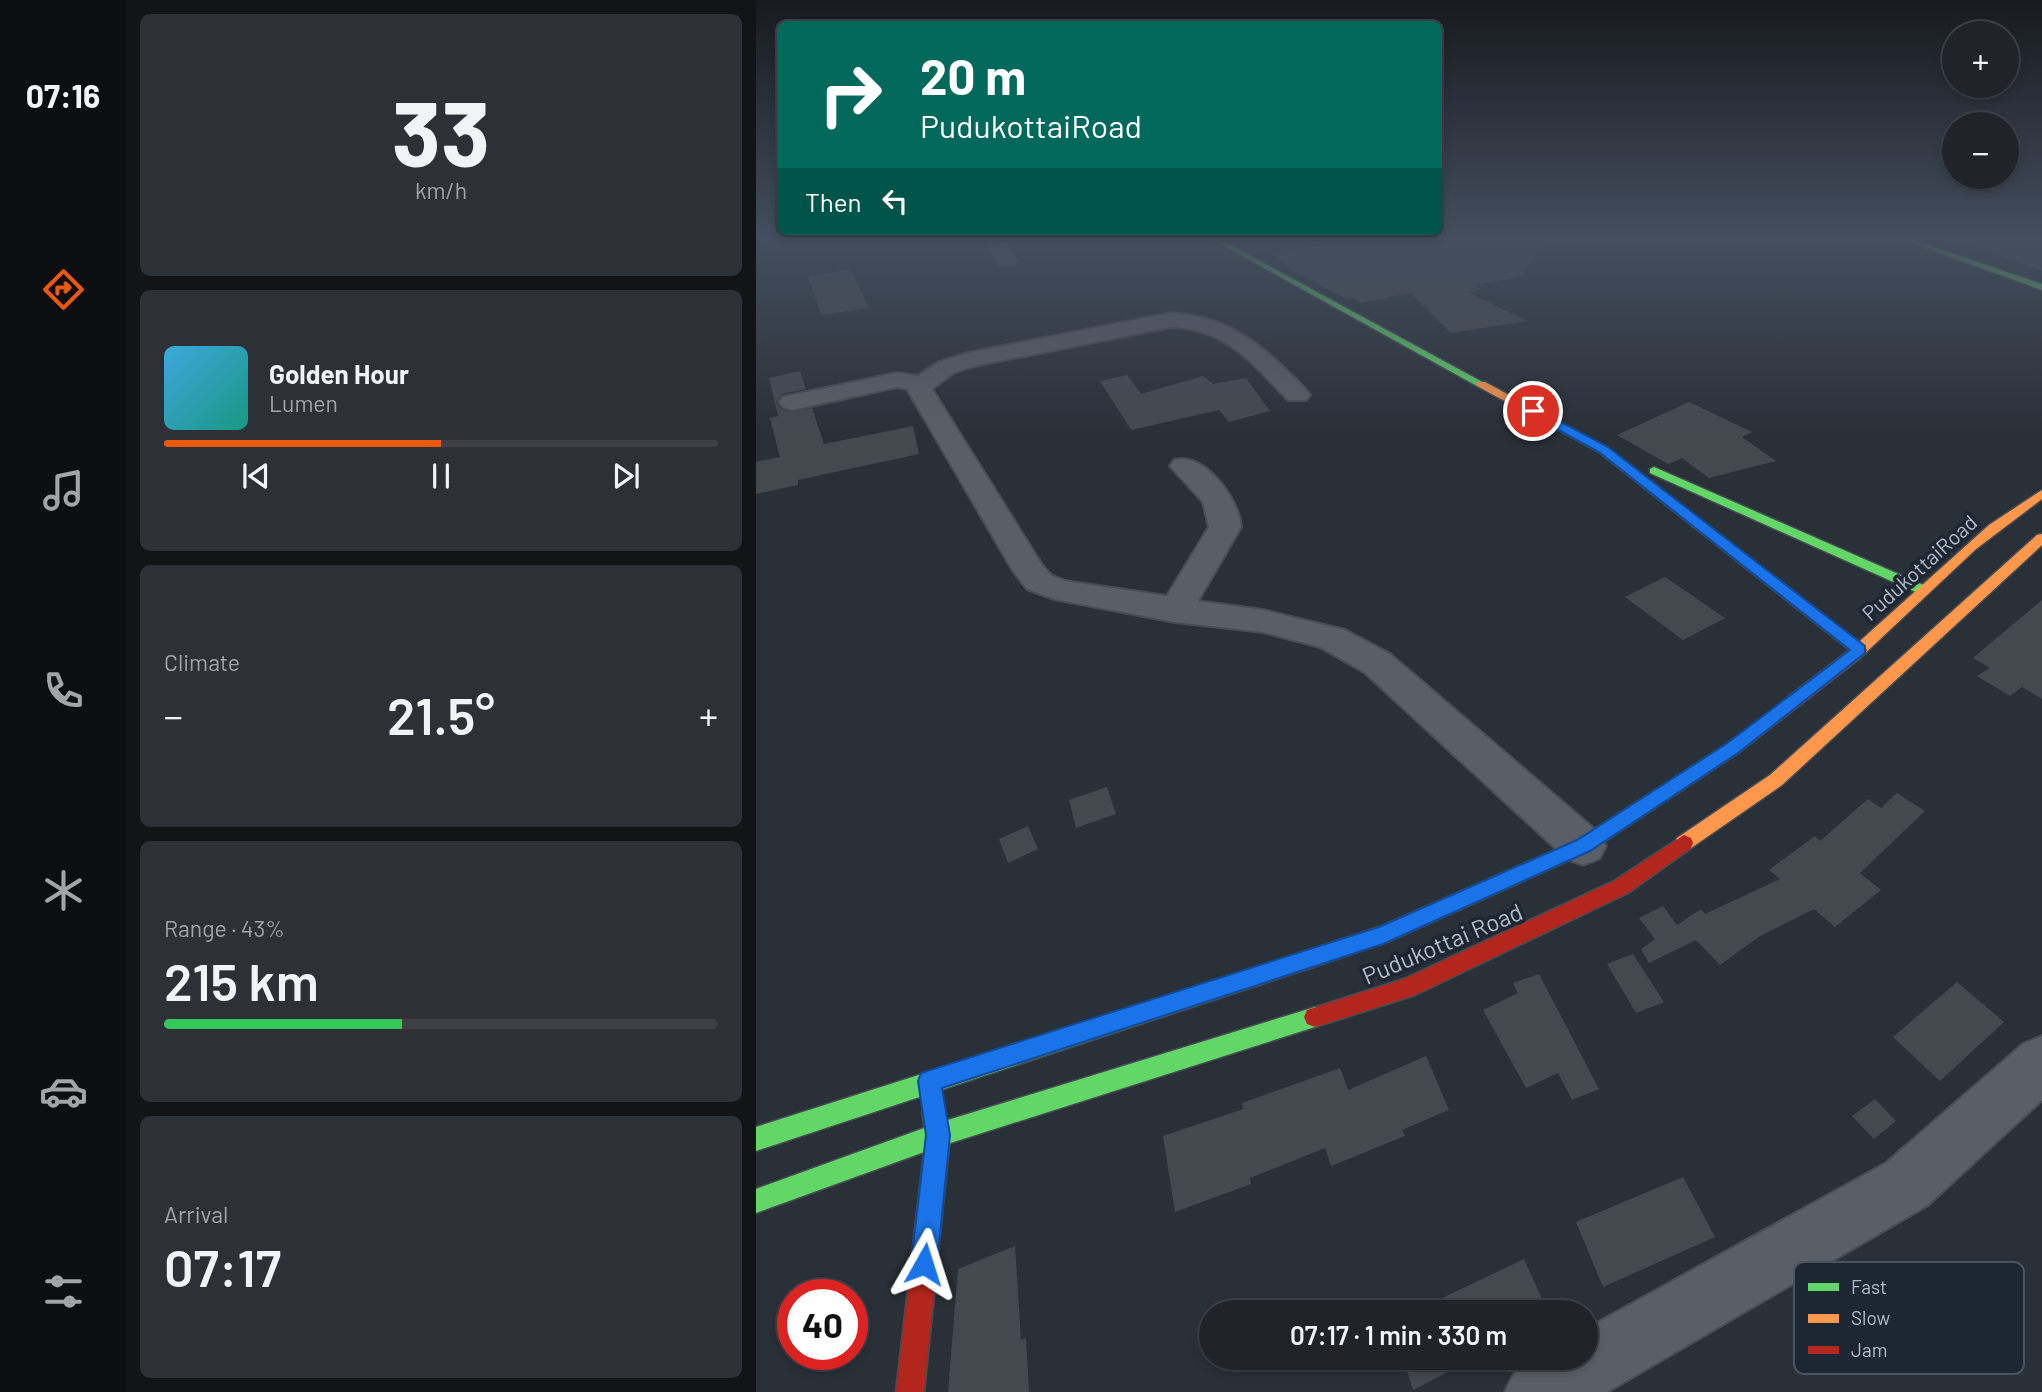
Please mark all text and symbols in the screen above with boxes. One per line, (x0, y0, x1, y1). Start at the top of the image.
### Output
map controls (1942, 21, 2019, 189)
button: + (1942, 21, 2019, 98)
text: 20 m (920, 46, 1026, 105)
icon: right (805, 49, 896, 140)
text: 07:16 (26, 76, 100, 114)
text: 33 (392, 76, 490, 185)
text: PudukottaiRoad (920, 106, 1142, 144)
button: − (1942, 112, 2019, 189)
text: km/h (415, 176, 467, 204)
icon: left (876, 182, 914, 220)
text: Then (805, 186, 862, 217)
icon: directions (39, 265, 88, 314)
text: Golden Hour (269, 358, 409, 389)
pin (1503, 381, 1563, 441)
text: Lumen (269, 389, 338, 417)
icon: arrive (1514, 392, 1552, 430)
icon: previous (237, 457, 275, 495)
icon: pause (422, 457, 460, 495)
icon: next (607, 457, 645, 495)
icon: music (39, 466, 88, 515)
street label: PudukottaiRoad (1857, 509, 1981, 625)
text: Climate (164, 648, 240, 676)
icon: phone (39, 666, 88, 715)
text: 21.5° (387, 683, 495, 745)
text: − (164, 692, 183, 738)
text: + (699, 692, 718, 738)
icon: climate (39, 866, 88, 915)
street label: Pudukottai Road (1358, 896, 1526, 990)
text: Range · 43% (164, 914, 285, 942)
text: 215 km (164, 949, 319, 1011)
icon: car (39, 1067, 88, 1116)
text: Arrival (164, 1200, 228, 1228)
position arrow (887, 1227, 961, 1301)
text: 07:17 (164, 1235, 281, 1297)
legend (1794, 1262, 2024, 1374)
icon: filters (39, 1267, 88, 1316)
text: Fast (1851, 1275, 1887, 1298)
speed limit sign: 40 (777, 1279, 868, 1370)
text: Slow (1851, 1306, 1890, 1329)
text: 07:17 · 1 min · 330 m (1290, 1319, 1507, 1350)
text: Jam (1851, 1338, 1887, 1361)

